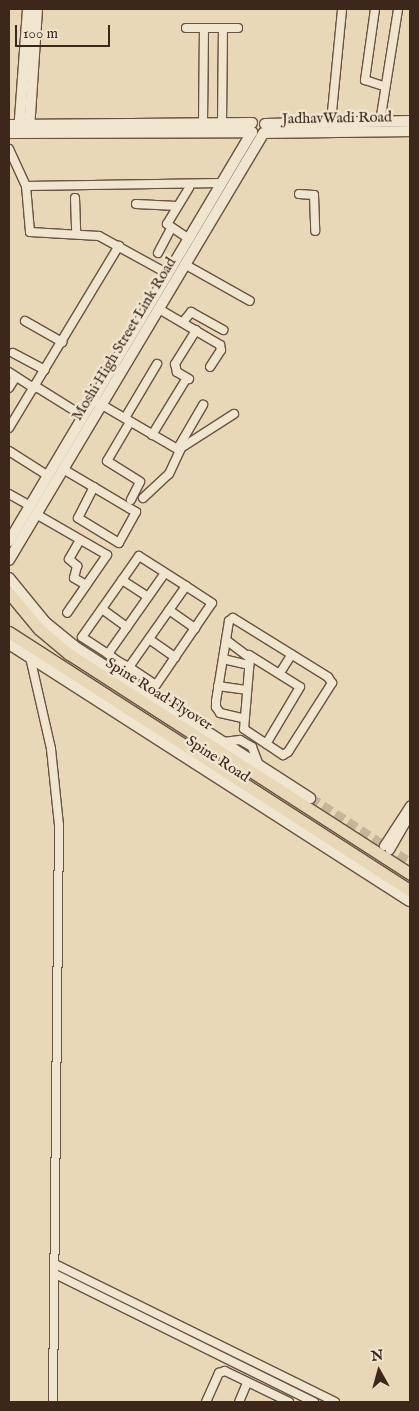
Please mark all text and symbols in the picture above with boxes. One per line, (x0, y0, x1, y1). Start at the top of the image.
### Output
scale bar (18, 15, 112, 47)
text: 100 m (23, 24, 58, 43)
street label: JadhavWadi Road (282, 108, 392, 128)
street label: Moshi High Street Link Road (68, 254, 180, 424)
street label: Spine Road Flyover (102, 654, 216, 734)
street label: Spine Road (183, 732, 253, 786)
north arrow (354, 1346, 404, 1396)
text: N (370, 1346, 384, 1366)

